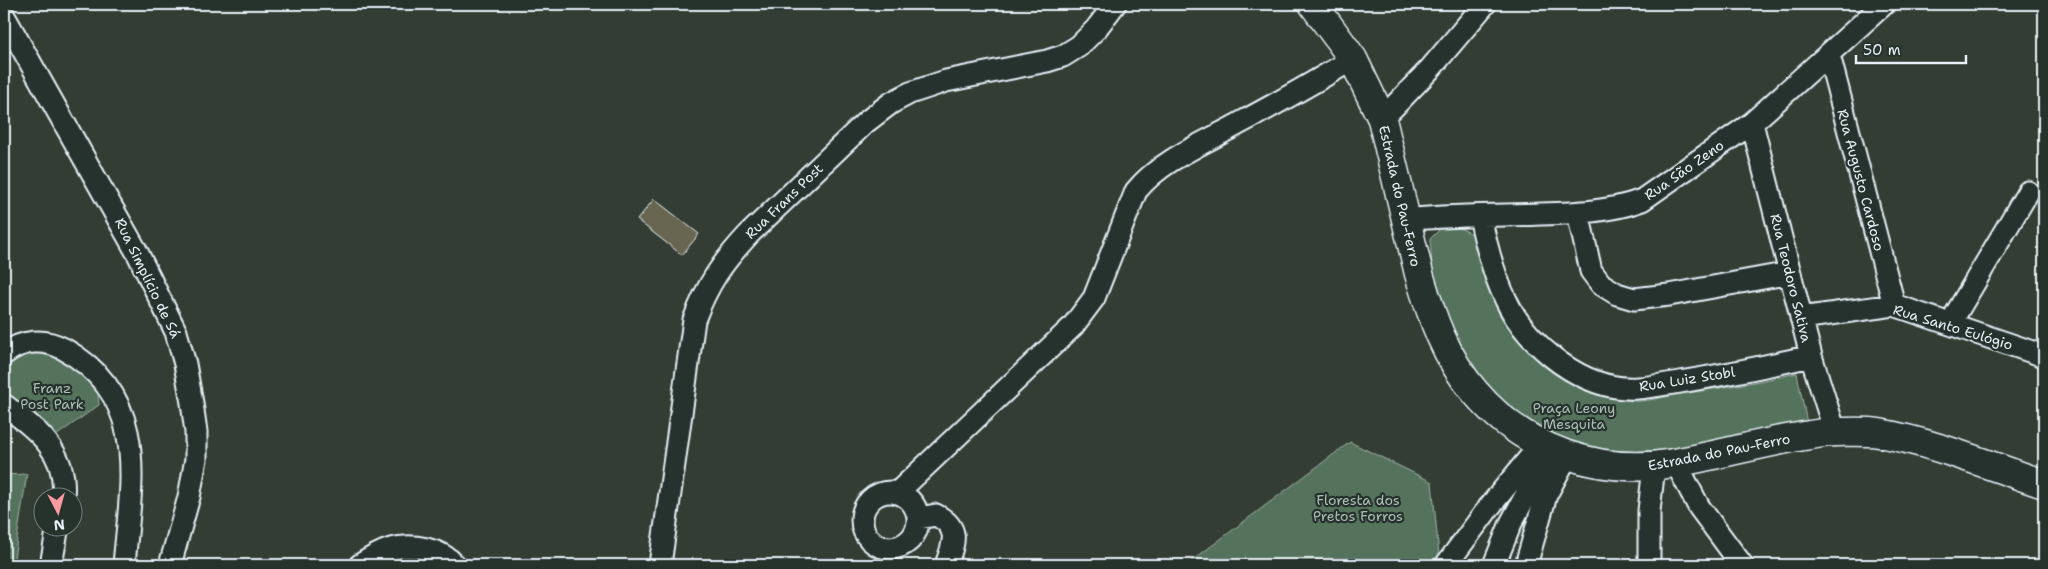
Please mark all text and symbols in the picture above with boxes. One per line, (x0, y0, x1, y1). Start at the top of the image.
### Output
scale bar (1856, 32, 1966, 64)
text: 50 m (1863, 40, 1901, 60)
street label: Rua Augusto Cardoso (1833, 107, 1889, 253)
street label: Estrada do Pau-Ferro (1375, 124, 1425, 268)
street label: Rua São Zeno (1641, 136, 1727, 204)
street label: Rua Frans Post (741, 159, 827, 243)
street label: Rua Teodoro Sativa (1766, 212, 1816, 344)
street label: Rua Simplício de Sá (111, 215, 185, 341)
street label: Rua Santo Eulógio (1891, 300, 2015, 354)
street label: Rua Luiz Stobl (1638, 362, 1737, 395)
park label: Franz Post Park (20, 379, 84, 413)
park label: Praça Leony Mesquita (1533, 399, 1615, 433)
street label: Estrada do Pau-Ferro (1646, 429, 1792, 475)
north arrow (32, 486, 82, 536)
park label: Floresta dos Pretos Forros (1313, 491, 1403, 525)
text: N (53, 515, 66, 534)

